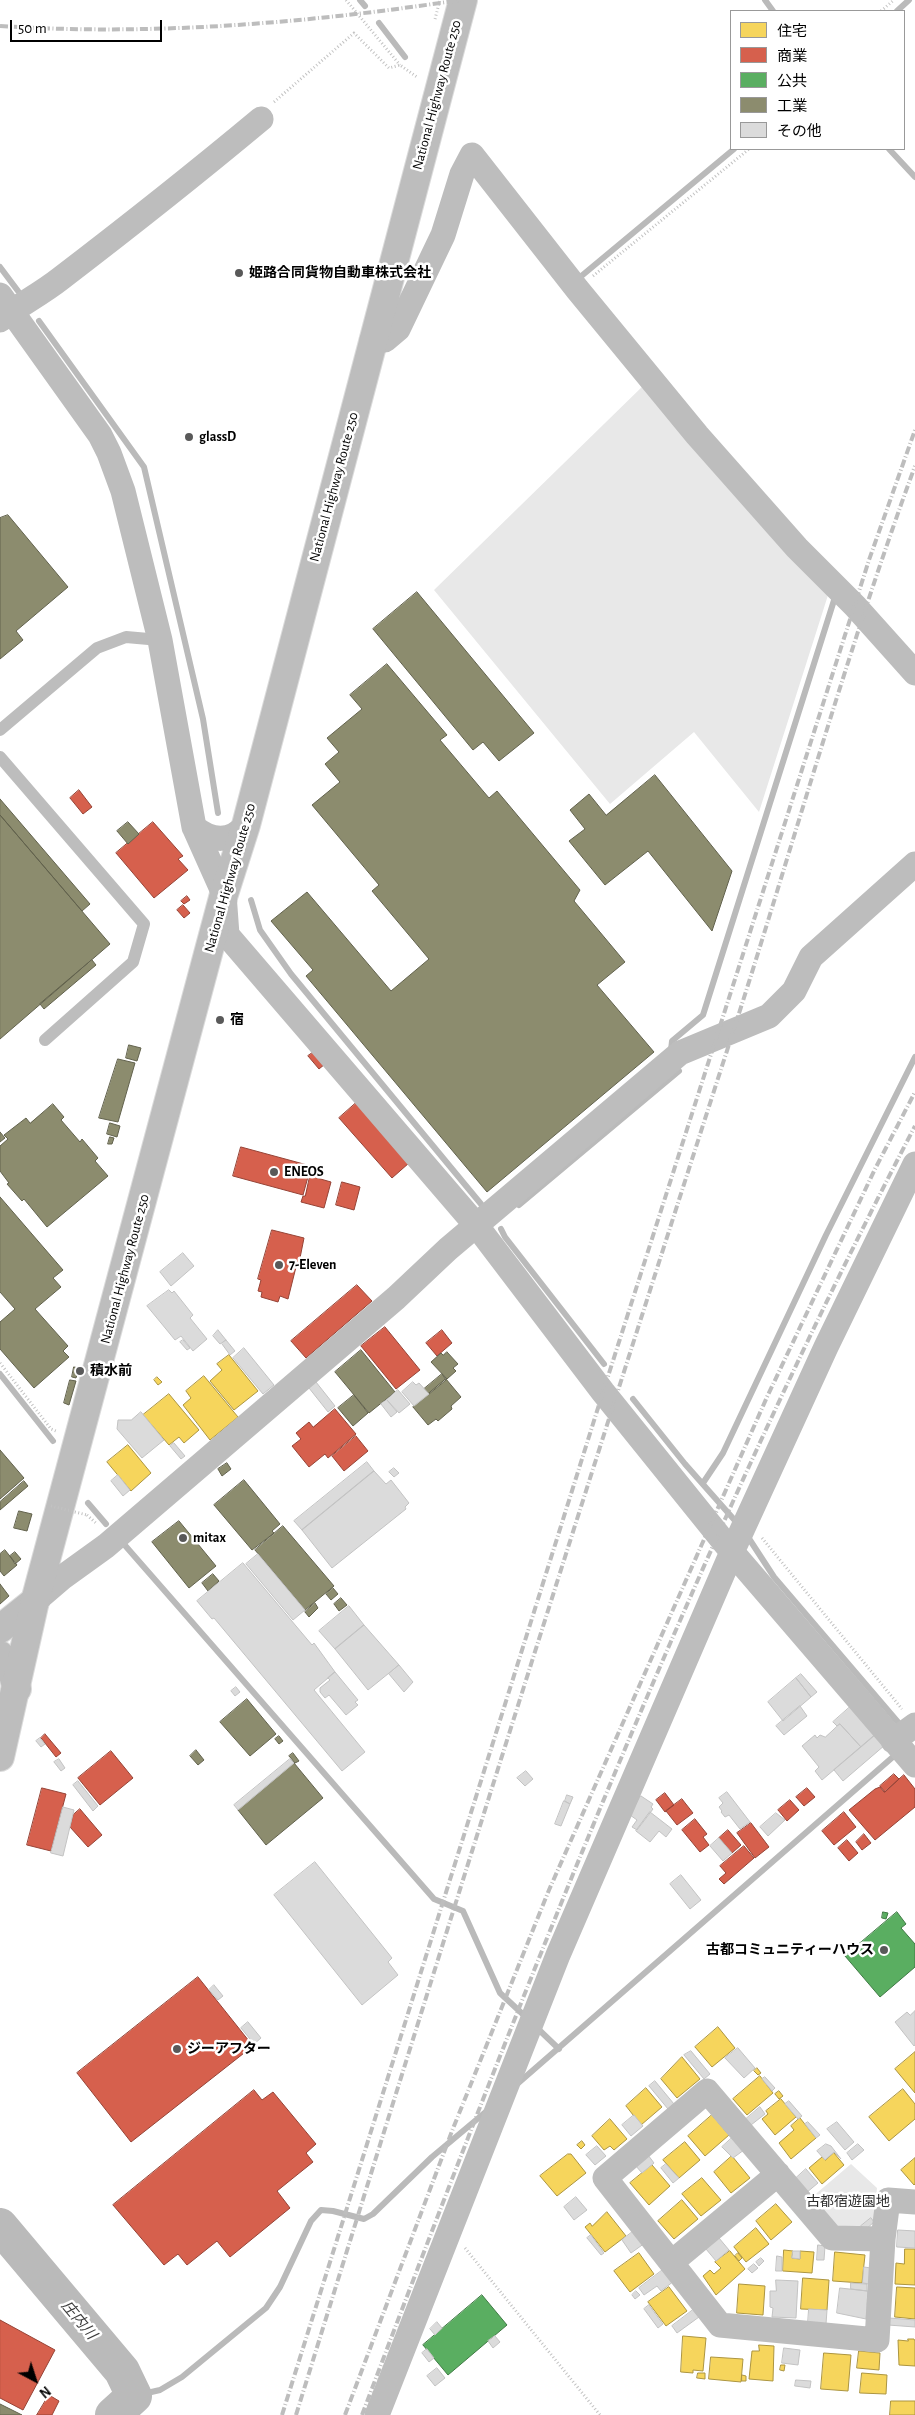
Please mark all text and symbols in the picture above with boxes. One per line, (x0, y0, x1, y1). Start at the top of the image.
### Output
scale bar (12, 10, 165, 42)
legend (730, 10, 905, 150)
street label: National Highway Route 250 (409, 18, 465, 172)
text: 50 m (18, 21, 47, 36)
text: 住宅 (777, 24, 807, 39)
text: 商業 (777, 49, 807, 64)
text: 公共 (777, 74, 807, 89)
text: 工業 (777, 99, 807, 114)
text: その他 (777, 124, 822, 139)
place label: 姫路合同貨物自動車株式会社 (249, 265, 431, 281)
marker: 姫路合同貨物自動車株式会社 (233, 267, 245, 279)
street label: National Highway Route 250 (306, 410, 362, 564)
place label: glassD (199, 429, 236, 445)
marker: glassD (183, 431, 195, 443)
street label: National Highway Route 250 (201, 802, 259, 954)
place label: 宿 (230, 1012, 244, 1028)
marker: 宿 (214, 1014, 226, 1026)
place label: ENEOS (284, 1164, 324, 1180)
marker: ENEOS (268, 1166, 280, 1178)
street label: National Highway Route 250 (97, 1192, 153, 1346)
place label: 7-Eleven (289, 1257, 337, 1273)
marker: 7-Eleven (273, 1259, 285, 1271)
place label: 積水前 (90, 1363, 132, 1379)
marker: 積水前 (74, 1365, 86, 1377)
place label: mitax (193, 1530, 226, 1546)
marker: mitax (177, 1532, 189, 1544)
place label: 古都コミュニティーハウス (706, 1942, 874, 1958)
marker: 古都コミュニティーハウス (878, 1944, 890, 1956)
place label: ジーアフター (187, 2041, 271, 2057)
marker: ジーアフター (171, 2043, 183, 2055)
park label: 古都宿遊園地 (806, 2194, 890, 2210)
water label: 庄内川 (58, 2297, 100, 2343)
north arrow (10, 2355, 60, 2405)
text: N (36, 2383, 53, 2400)

